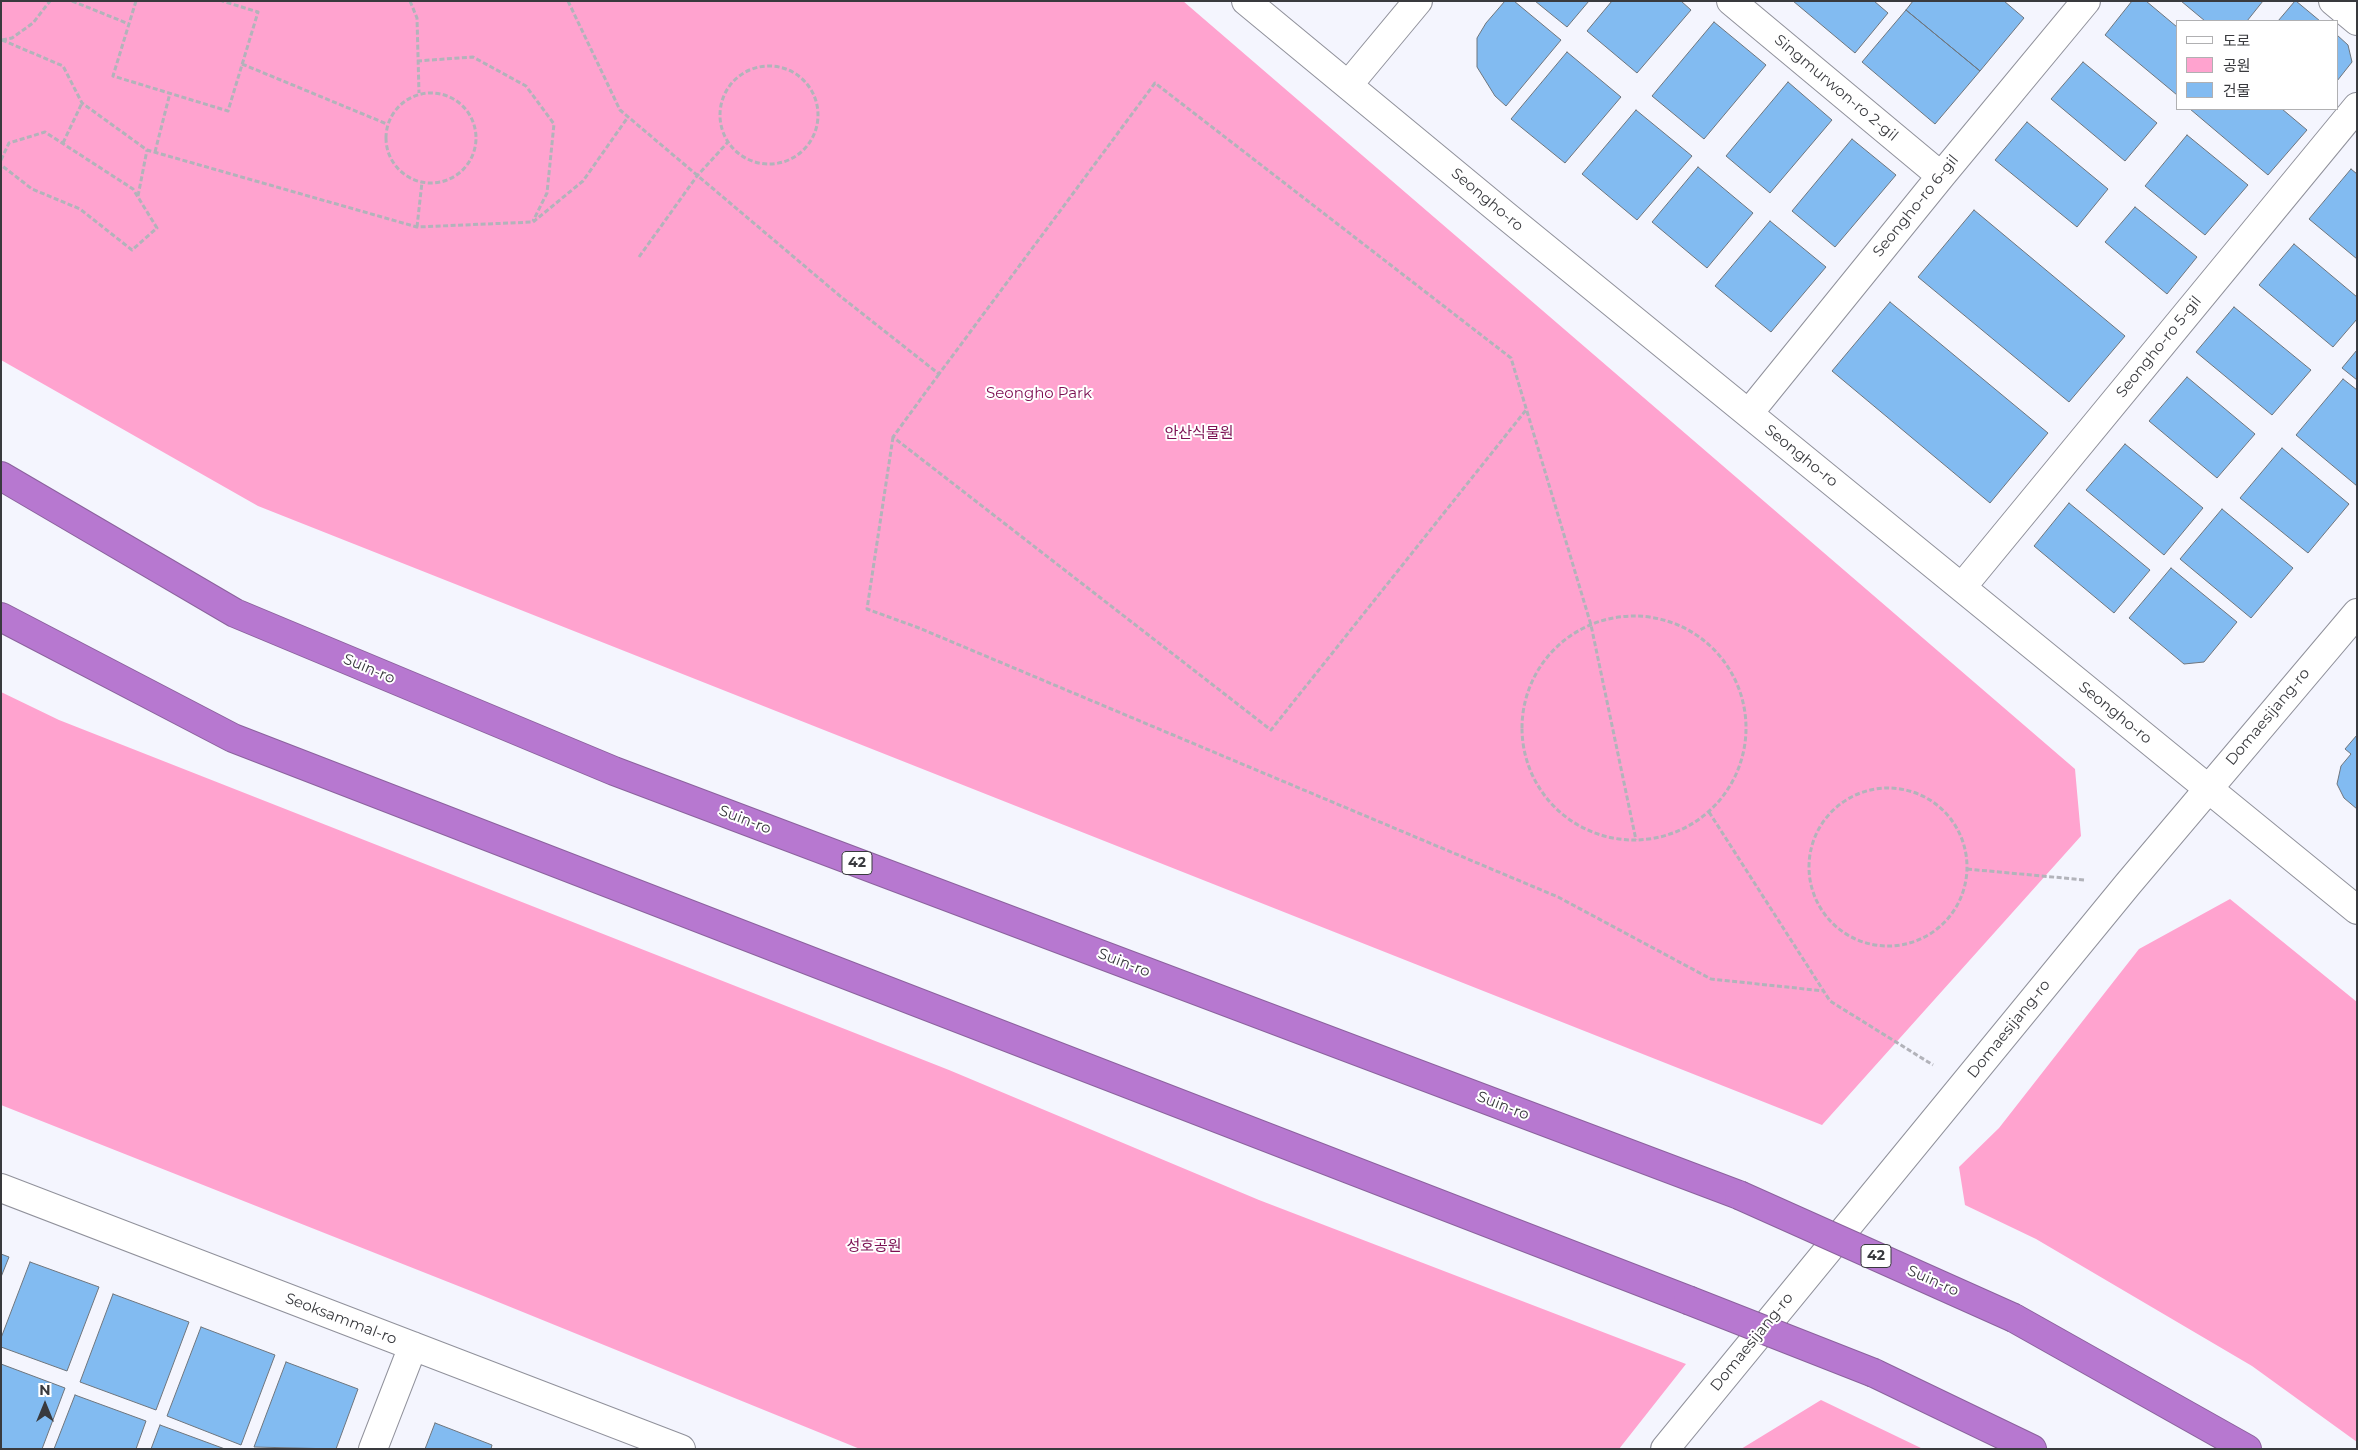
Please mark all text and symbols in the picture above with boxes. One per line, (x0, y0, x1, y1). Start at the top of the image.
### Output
legend (2176, 20, 2338, 110)
street label: Singmurwon-ro 2-gil (1770, 31, 1902, 145)
text: 도로 (2223, 31, 2251, 50)
text: 공원 (2223, 56, 2251, 75)
text: 건물 (2223, 81, 2251, 100)
street label: Seongho-ro 6-gil (1869, 151, 1963, 261)
street label: Seongho-ro (1447, 165, 1527, 235)
street label: Seongho-ro 5-gil (2113, 293, 2205, 401)
park label: Seongho Park (986, 385, 1092, 403)
street label: Seongho-ro (1761, 421, 1841, 491)
park label: 안산식물원 (1165, 425, 1233, 443)
street label: Suin-ro (340, 650, 398, 688)
street label: Domaesijang-ro (2222, 665, 2314, 769)
street label: Seongho-ro (2075, 678, 2155, 748)
street label: Suin-ro (716, 802, 774, 838)
road number: 42 (842, 851, 872, 874)
street label: Suin-ro (1095, 945, 1153, 981)
street label: Domaesijang-ro (1964, 976, 2054, 1082)
street label: Suin-ro (1474, 1088, 1532, 1124)
park label: 성호공원 (846, 1238, 902, 1256)
road number: 42 (1861, 1244, 1891, 1268)
street label: Suin-ro (1904, 1262, 1962, 1300)
street label: Seoksammal-ro (283, 1289, 399, 1349)
street label: Domaesijang-ro (1707, 1289, 1797, 1395)
north arrow (20, 1380, 70, 1430)
text: N (39, 1381, 51, 1399)

